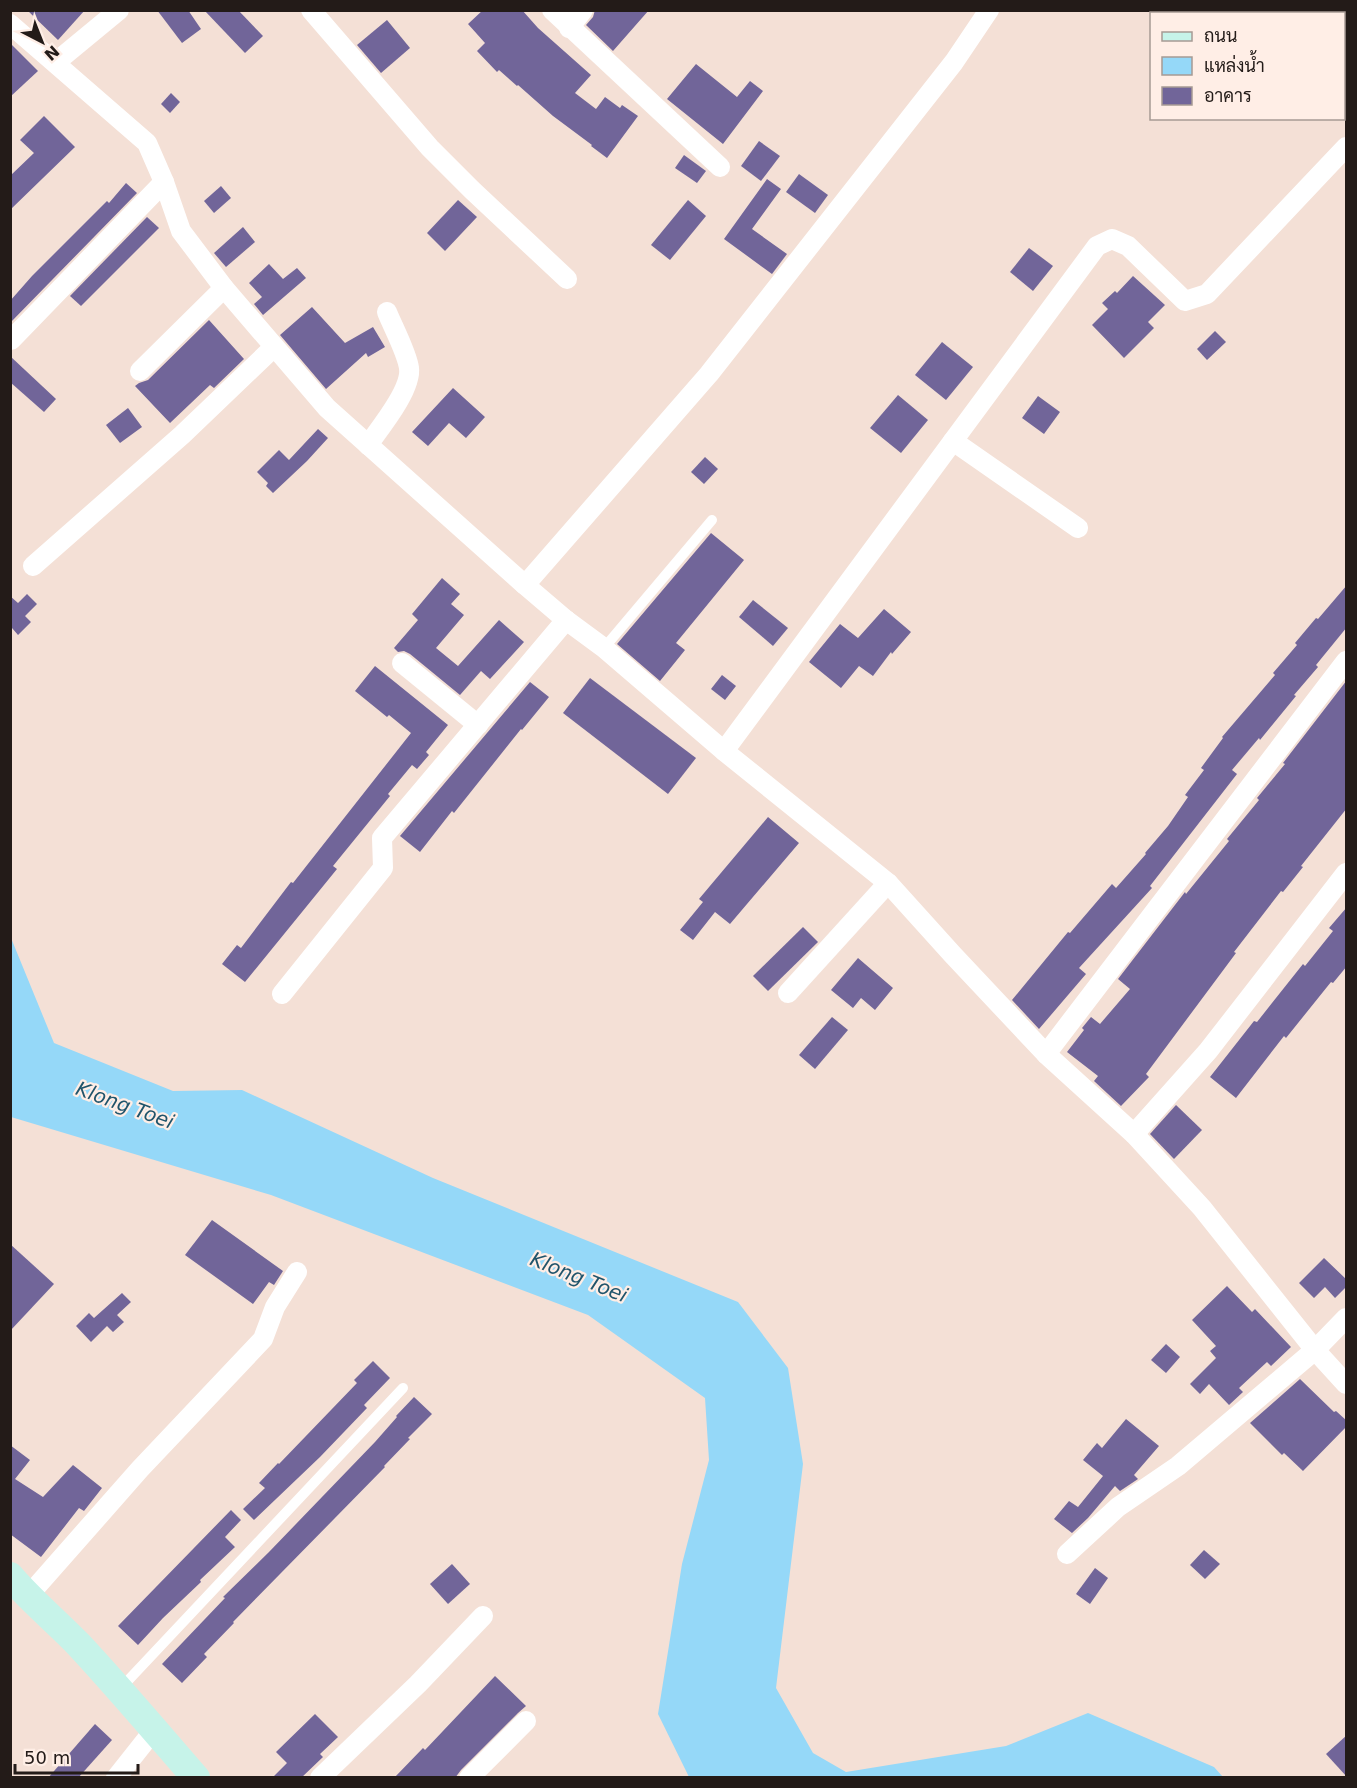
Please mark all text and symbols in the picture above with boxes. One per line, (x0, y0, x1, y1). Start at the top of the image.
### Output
north arrow (12, 12, 72, 72)
legend (1150, 12, 1345, 120)
text: ถนน (1204, 25, 1237, 46)
text: N (40, 41, 63, 64)
text: แหล่งน้ำ (1204, 50, 1265, 76)
text: อาคาร (1204, 85, 1252, 106)
water label: Klong Toei (73, 1076, 178, 1134)
water label: Klong Toei (527, 1247, 631, 1307)
scale bar (15, 1737, 138, 1775)
text: 50 m (24, 1747, 70, 1768)

